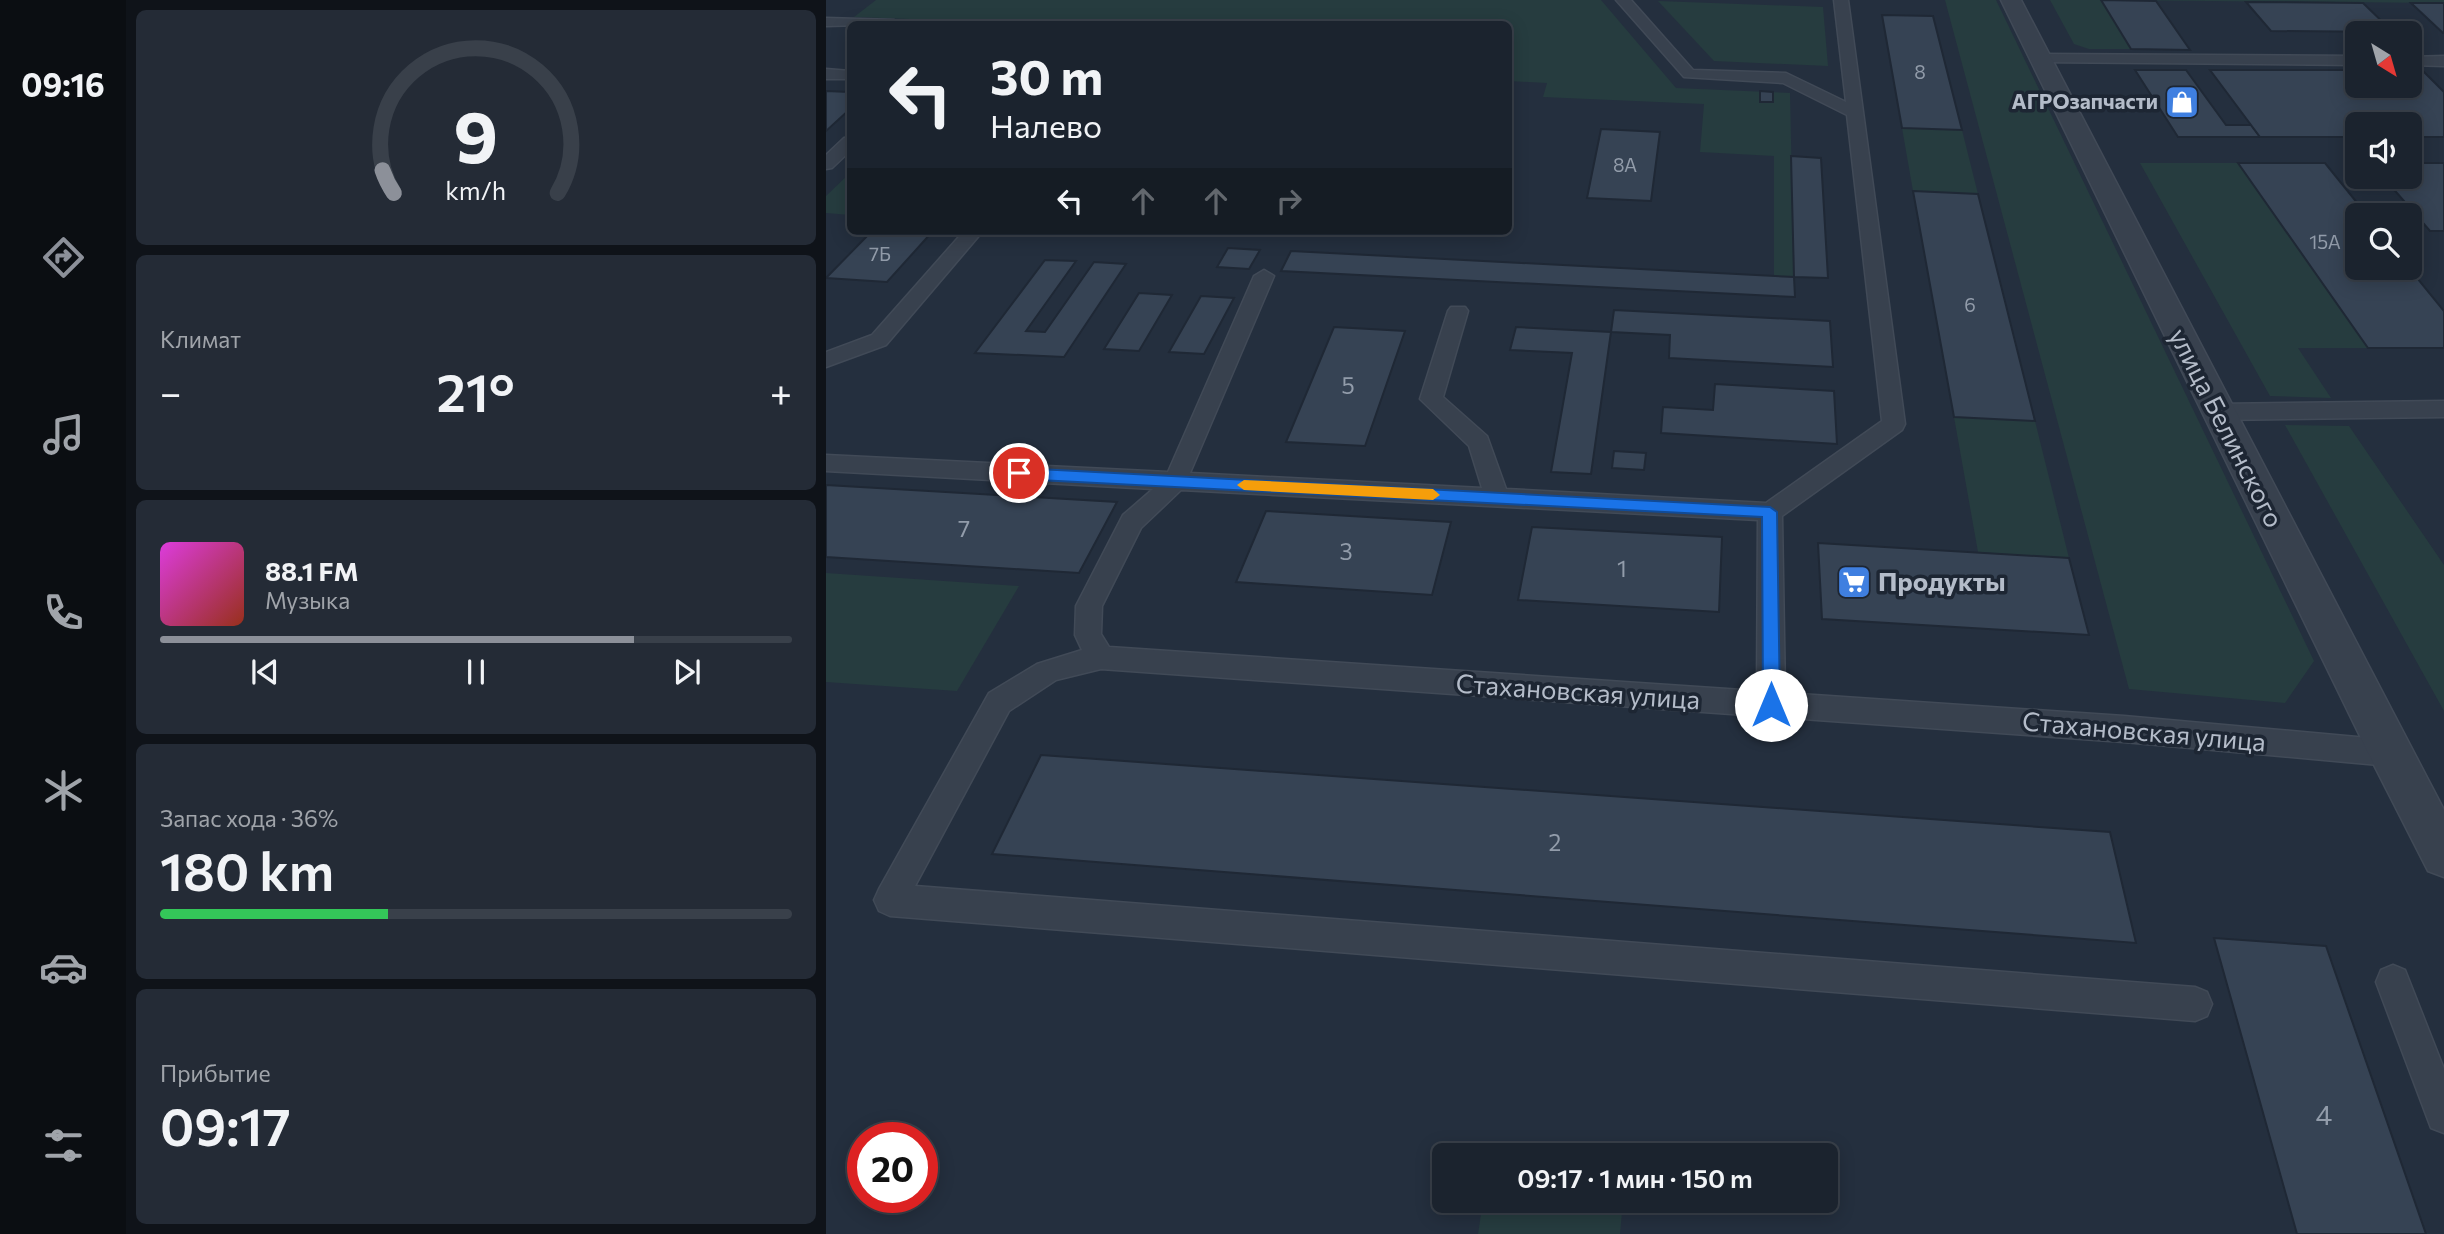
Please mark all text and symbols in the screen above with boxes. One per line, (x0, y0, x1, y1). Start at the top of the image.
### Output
north arrow (2345, 21, 2422, 98)
map controls (2345, 21, 2422, 280)
text: 30 m (990, 45, 1103, 105)
icon: left (875, 49, 966, 140)
house number: 8 (1914, 60, 1926, 83)
text: 09:16 (21, 64, 105, 104)
shop icon: АГРОзапчасти (2163, 83, 2201, 121)
place label: АГРОзапчасти (2012, 88, 2158, 113)
text: 9 (454, 90, 498, 179)
text: Налево (990, 105, 1102, 145)
button: sound (2345, 112, 2422, 189)
house number: 8А (1613, 153, 1637, 176)
text: km/h (446, 175, 506, 205)
icon: left (1051, 182, 1089, 220)
icon: ahead (1124, 182, 1162, 220)
icon: ahead (1197, 182, 1235, 220)
icon: right (1270, 182, 1308, 220)
button: search (2345, 203, 2422, 280)
house number: 15А (2309, 230, 2341, 253)
icon: directions (39, 233, 88, 282)
house number: 7Б (869, 242, 891, 265)
house number: 6 (1964, 293, 1976, 316)
street label: улица Белинского (2164, 323, 2291, 532)
text: Климат (160, 325, 241, 353)
text: 21° (436, 359, 515, 423)
text: − (160, 368, 182, 415)
text: + (770, 368, 792, 415)
house number: 5 (1341, 371, 1355, 399)
icon: music (39, 410, 88, 459)
pin (989, 443, 1049, 503)
icon: arrive (1000, 454, 1038, 492)
house number: 7 (958, 514, 970, 542)
house number: 3 (1339, 537, 1353, 565)
house number: 1 (1617, 554, 1627, 582)
text: 88.1 FM (265, 555, 359, 586)
supermarket icon: Продукты (1835, 563, 1873, 601)
place label: Продукты (1878, 565, 2006, 596)
text: Музыка (265, 586, 350, 614)
icon: phone (39, 588, 88, 637)
icon: previous (246, 653, 284, 691)
icon: pause (457, 653, 495, 691)
icon: next (668, 653, 706, 691)
street label: Стахановская улица (1455, 667, 1701, 714)
position arrow (1734, 668, 1808, 742)
street label: Стахановская улица (2021, 704, 2267, 757)
icon: climate (39, 766, 88, 815)
text: Запас хода · 36% (160, 804, 338, 832)
house number: 2 (1549, 828, 1561, 856)
text: 180 km (160, 838, 334, 902)
icon: car (39, 943, 88, 992)
text: Прибытие (160, 1059, 271, 1087)
text: 09:17 (160, 1093, 291, 1157)
house number: 4 (2316, 1097, 2333, 1131)
icon: filters (39, 1121, 88, 1170)
speed limit sign: 20 (847, 1122, 938, 1213)
text: 09:17 · 1 мин · 150 m (1517, 1162, 1753, 1193)

